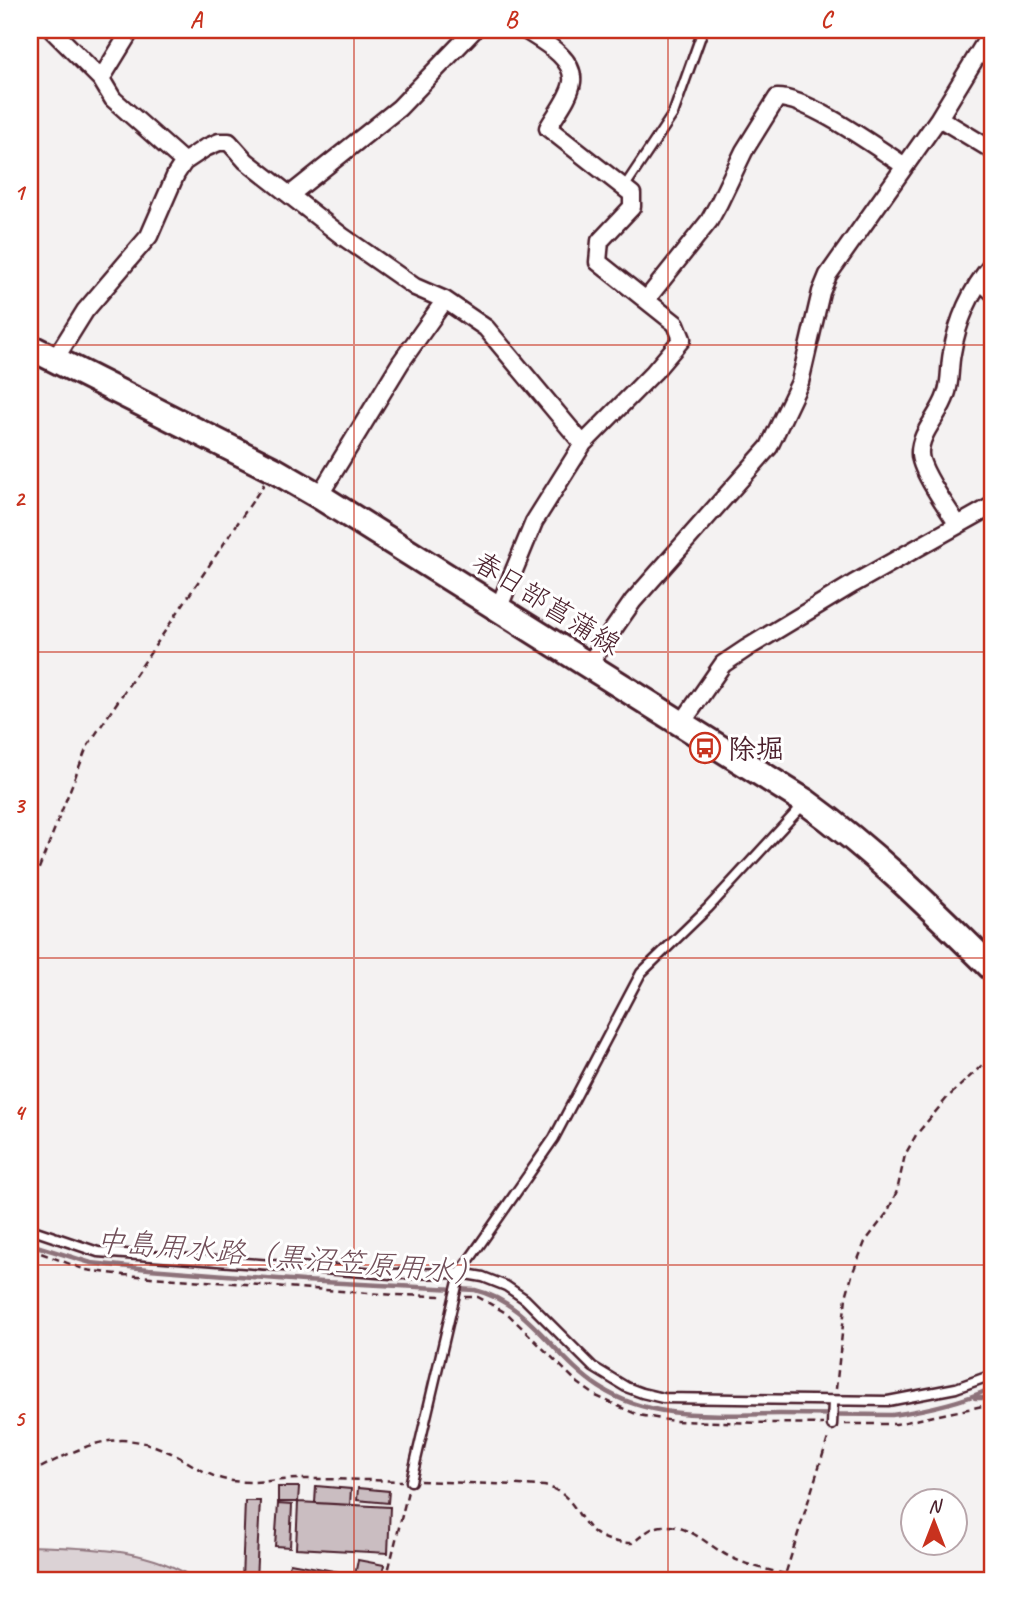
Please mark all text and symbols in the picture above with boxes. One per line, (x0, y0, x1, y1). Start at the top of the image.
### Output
text: A (190, 5, 204, 34)
text: B (505, 5, 519, 34)
text: C (821, 5, 835, 34)
text: 1 (14, 178, 27, 207)
text: 2 (14, 484, 27, 513)
street label: 春日部菖蒲線 (466, 544, 628, 662)
bus stop icon: 除堀 (688, 731, 722, 765)
place label: 除堀 (728, 731, 784, 766)
text: 3 (14, 791, 27, 820)
text: 4 (14, 1098, 27, 1127)
water label: 中島用水路（黒沼笠原用水） (94, 1221, 486, 1293)
text: 5 (14, 1404, 26, 1433)
north arrow (900, 1488, 970, 1558)
text: N (928, 1494, 943, 1518)

